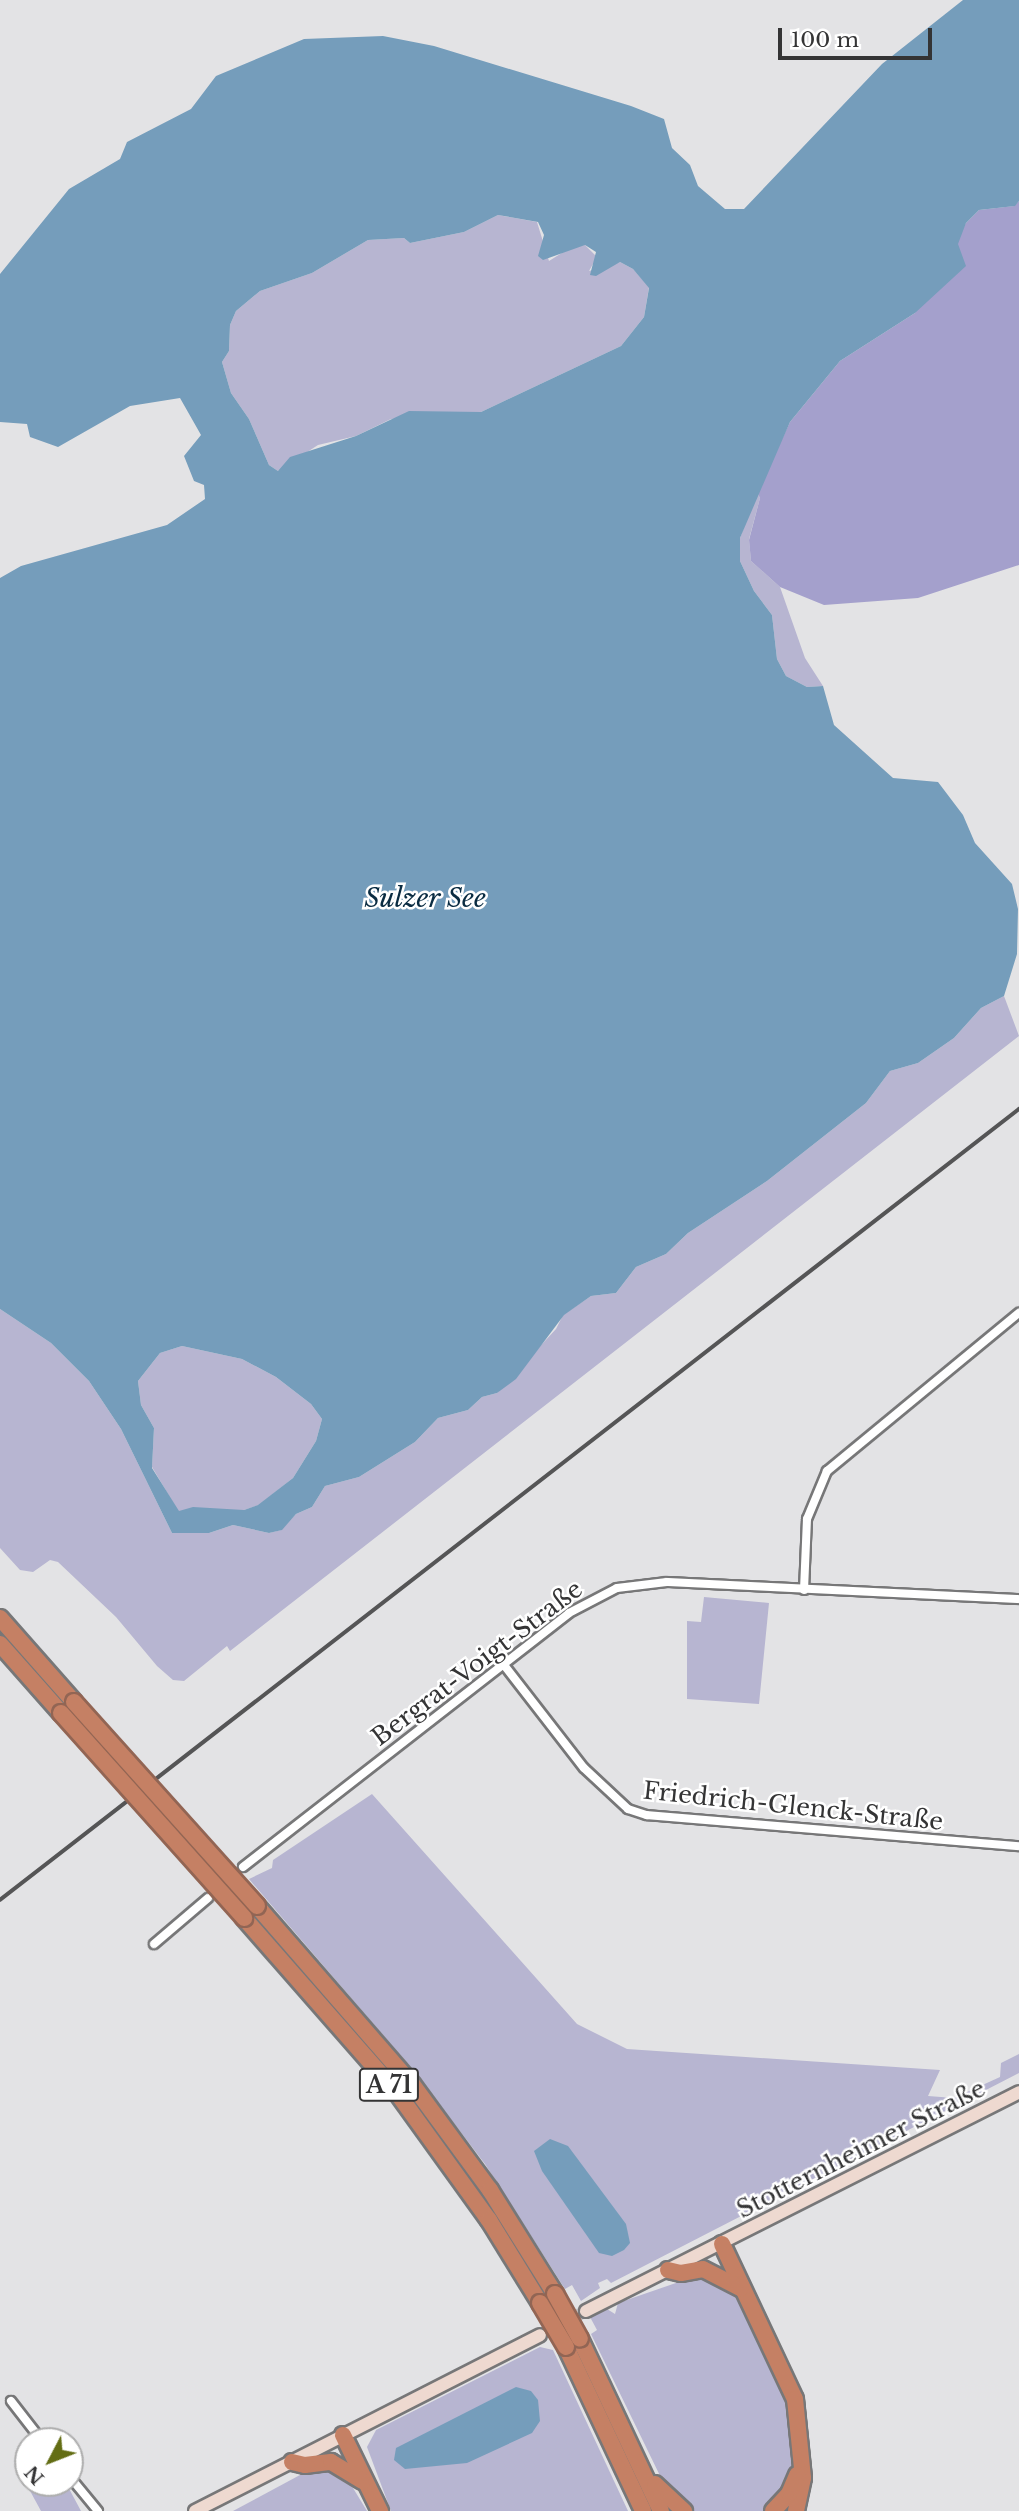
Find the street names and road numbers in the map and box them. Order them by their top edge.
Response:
street label: Bergrat-Voigt-Straße [366,1574,588,1752]
street label: Friedrich-Glenck-Straße [641,1776,945,1836]
road number: A 71 [358,2066,420,2104]
street label: Stotternheimer Straße [732,2074,990,2224]

